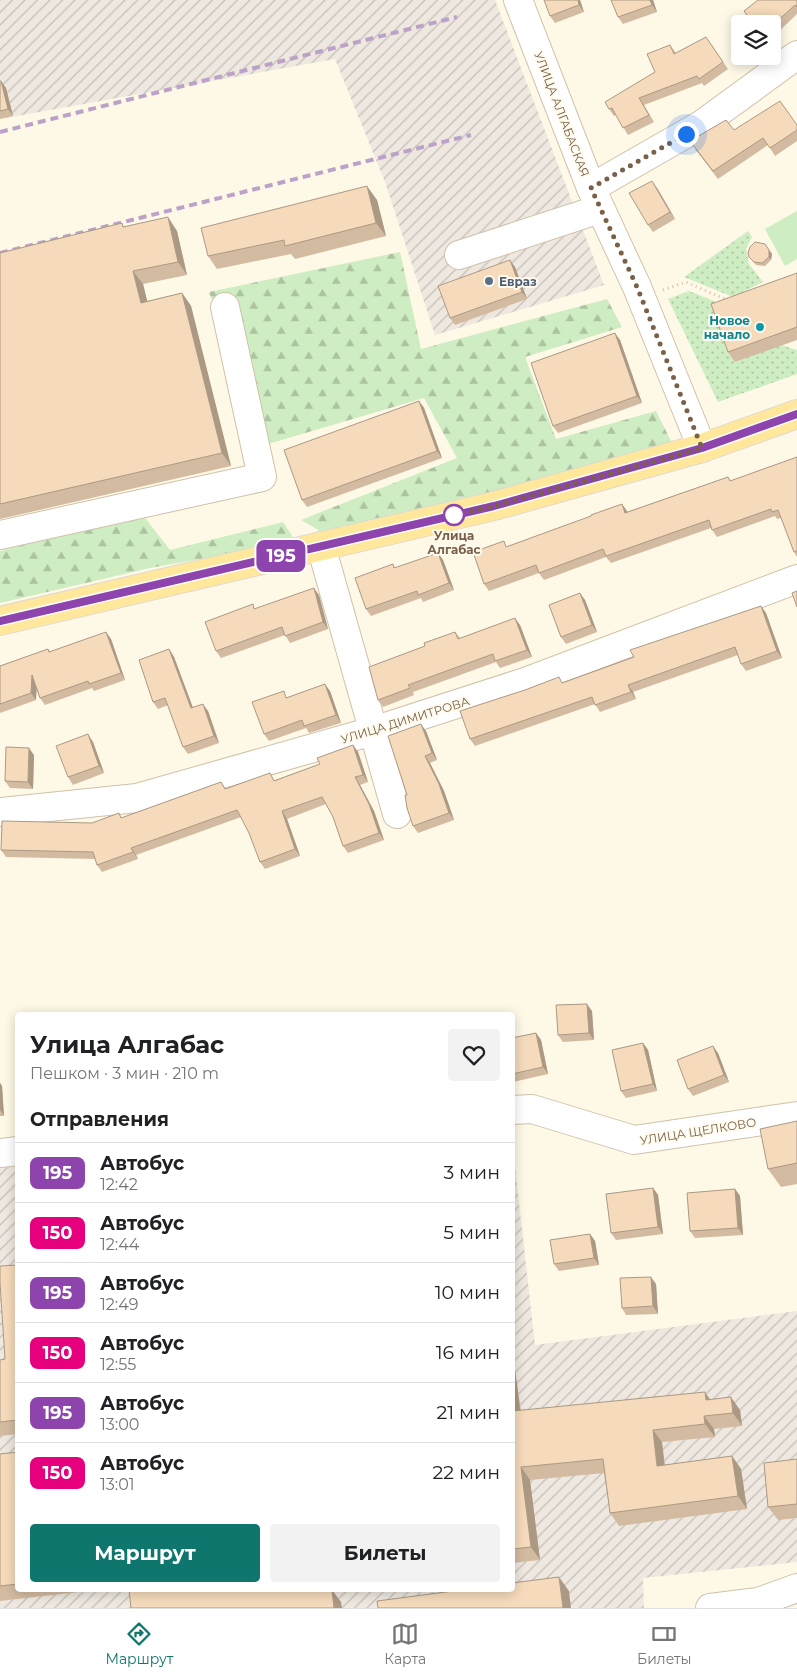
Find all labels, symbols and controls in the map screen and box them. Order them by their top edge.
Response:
map controls [731,15,781,65]
button: layers [731,15,781,65]
street label: УЛИЦА АЛГАБАСКАЯ [531,49,593,179]
your location [674,122,699,147]
place label: Евраз [499,274,537,289]
marker: Евраз [483,275,495,287]
place label: Новое начало [704,313,750,342]
marker: Новое начало [754,321,766,333]
marker: Улица Алгабас [443,504,465,526]
place label: Улица Алгабас [427,528,481,557]
line badge: 195 [252,540,310,572]
text: 195 [266,545,296,567]
street label: УЛИЦА ДИМИТРОВА [339,693,471,747]
button: heart [448,1029,500,1081]
text: Улица Алгабас [30,1030,224,1059]
text: Пешком · 3 мин · 210 m [30,1064,219,1083]
text: Отправления [30,1108,169,1131]
street label: УЛИЦА ЩЕЛКОВО [639,1114,757,1148]
text: Автобус [100,1152,184,1175]
text: 3 мин [443,1161,500,1184]
text: 195 [43,1162,72,1184]
text: 12:42 [100,1175,138,1194]
text: Автобус [100,1212,184,1235]
text: 5 мин [443,1221,500,1244]
text: 150 [43,1222,73,1244]
text: 12:44 [100,1235,139,1254]
text: Автобус [100,1272,184,1295]
text: 10 мин [435,1281,500,1304]
text: 195 [43,1282,72,1304]
text: 12:49 [100,1295,138,1314]
text: Автобус [100,1332,184,1355]
text: 16 мин [436,1341,500,1364]
text: 150 [43,1342,73,1364]
text: 12:55 [100,1355,136,1374]
text: Автобус [100,1392,184,1415]
text: 21 мин [436,1401,500,1424]
text: 195 [43,1402,72,1424]
text: 13:00 [100,1415,139,1434]
text: Автобус [100,1452,184,1475]
text: 22 мин [433,1461,500,1484]
text: 150 [43,1462,73,1484]
text: 13:01 [100,1475,135,1494]
button: Маршрут [30,1524,260,1582]
button: Билеты [270,1524,500,1582]
tab: Маршрут [105,1620,173,1668]
tab: Карта [384,1620,426,1668]
tab: Билеты [637,1620,692,1668]

